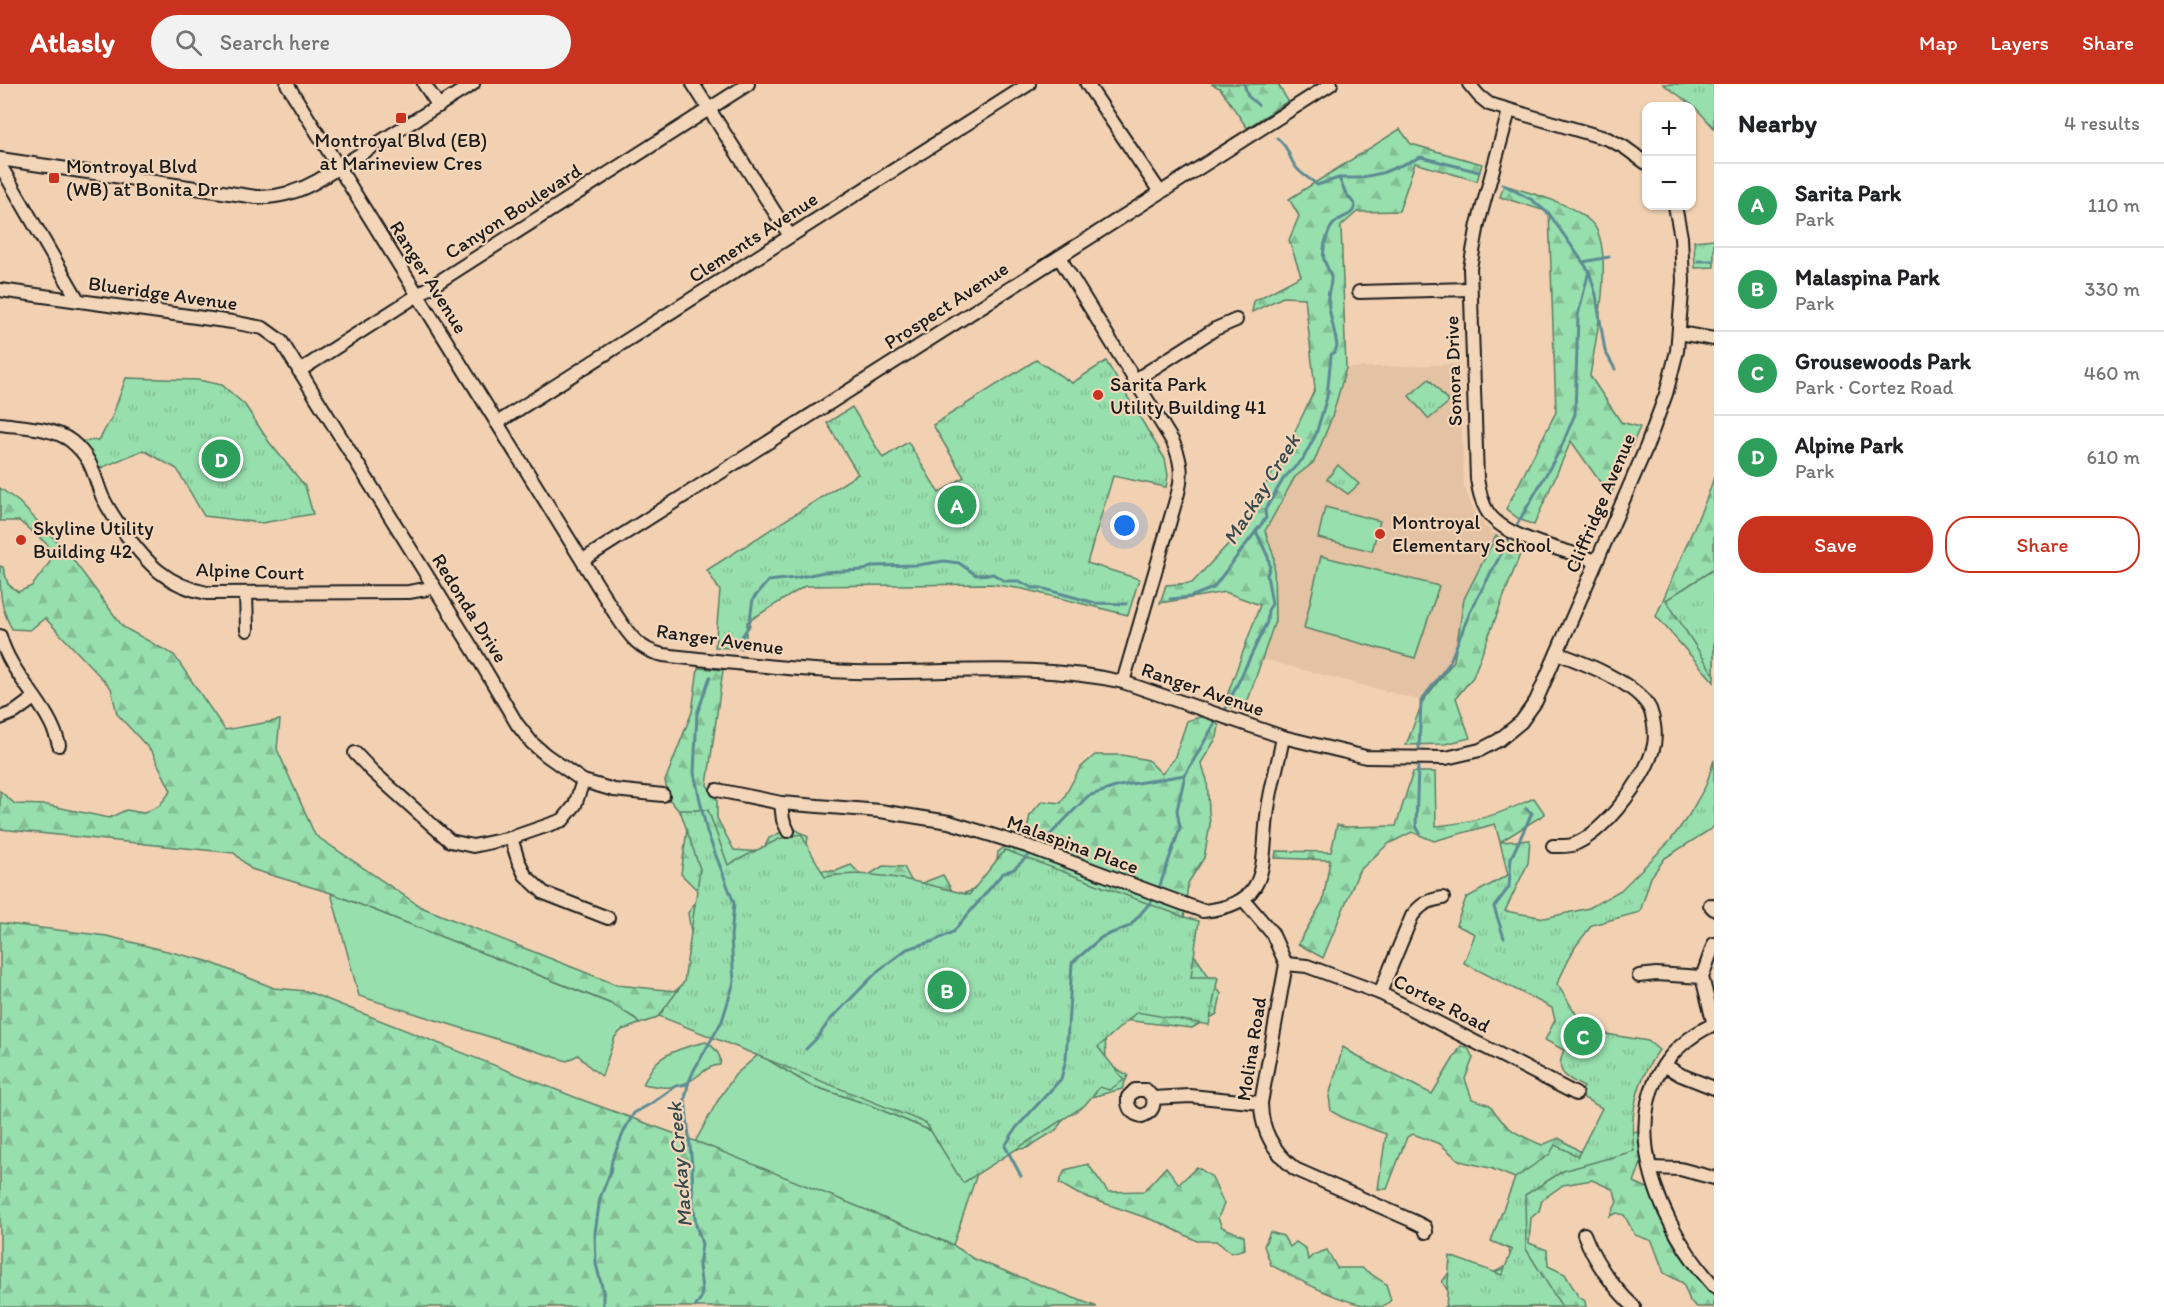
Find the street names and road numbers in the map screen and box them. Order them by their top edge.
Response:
street label: Canyon Boulevard [440,158,586,264]
street label: Clements Avenue [684,186,822,288]
street label: Ranger Avenue [385,216,473,338]
street label: Prospect Avenue [879,256,1013,354]
street label: Blueridge Avenue [87,271,239,315]
street label: Sonora Drive [1439,315,1467,427]
street label: Cliffridge Avenue [1560,429,1640,577]
street label: Redonda Drive [427,549,513,667]
street label: Alpine Court [195,557,305,585]
street label: Ranger Avenue [655,618,785,660]
street label: Ranger Avenue [1138,657,1268,721]
street label: Malaspina Place [1004,809,1142,879]
street label: Cortez Road [1390,968,1494,1038]
street label: Molina Road [1231,995,1271,1103]

